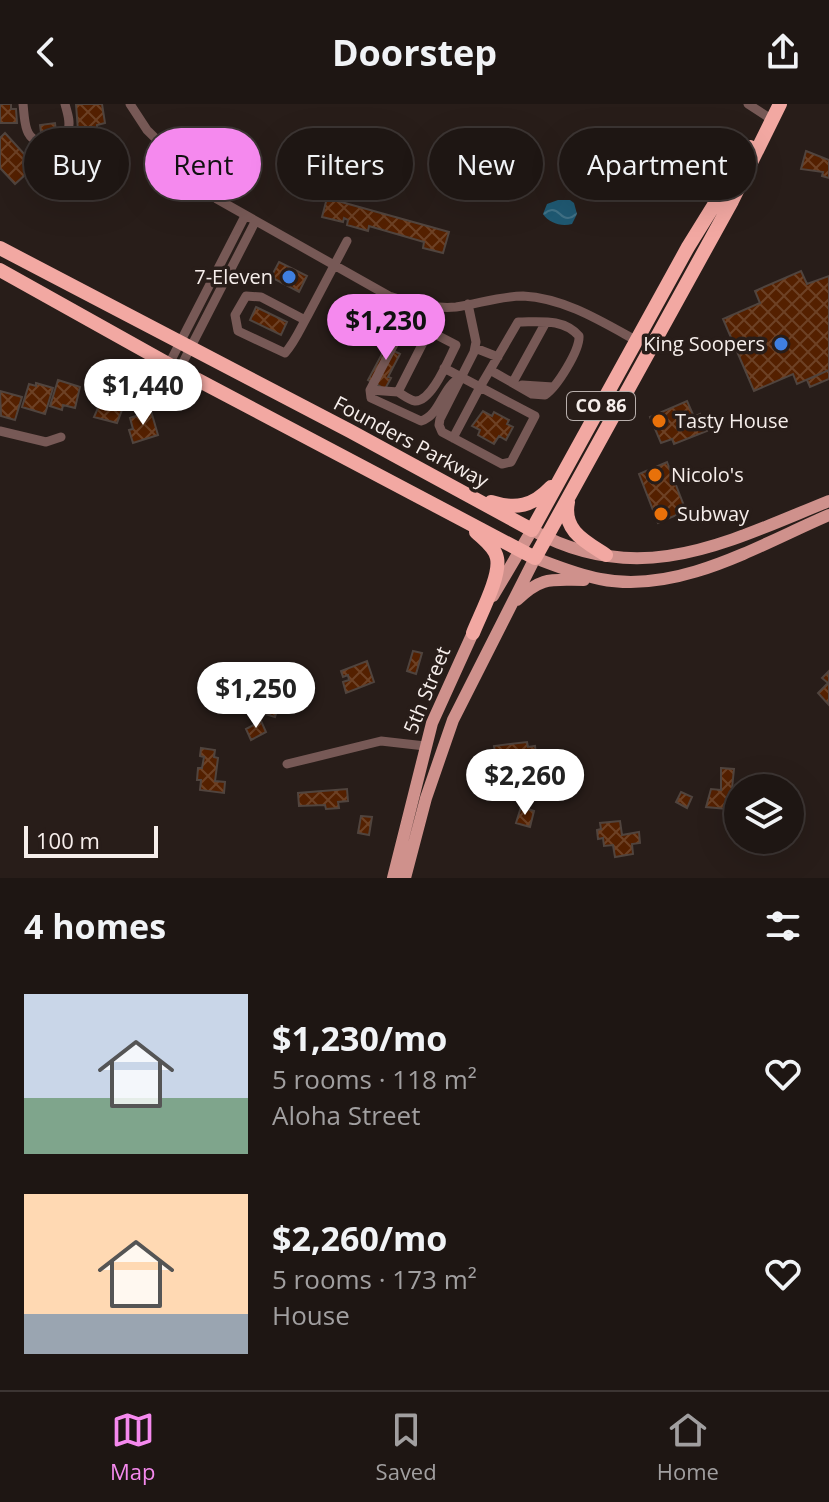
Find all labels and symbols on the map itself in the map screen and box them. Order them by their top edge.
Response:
place label: 7-Eleven [194,263,273,290]
marker: 7-Eleven [280,268,298,286]
pin: $1,230 [321,294,451,362]
place label: King Soopers [643,330,765,357]
marker: King Soopers [772,335,790,353]
pin: $1,440 [78,359,208,427]
street label: Founders Parkway [329,389,494,494]
road number: CO 86 [567,392,635,420]
place label: Tasty House [675,407,789,434]
marker: Tasty House [650,412,668,430]
place label: Nicolo's [671,461,744,488]
marker: Nicolo's [646,466,664,484]
place label: Subway [677,500,750,527]
marker: Subway [652,505,670,523]
street label: 5th Street [397,642,456,737]
pin: $1,250 [191,662,321,730]
pin: $2,260 [460,749,590,817]
scale bar [24,822,158,858]

